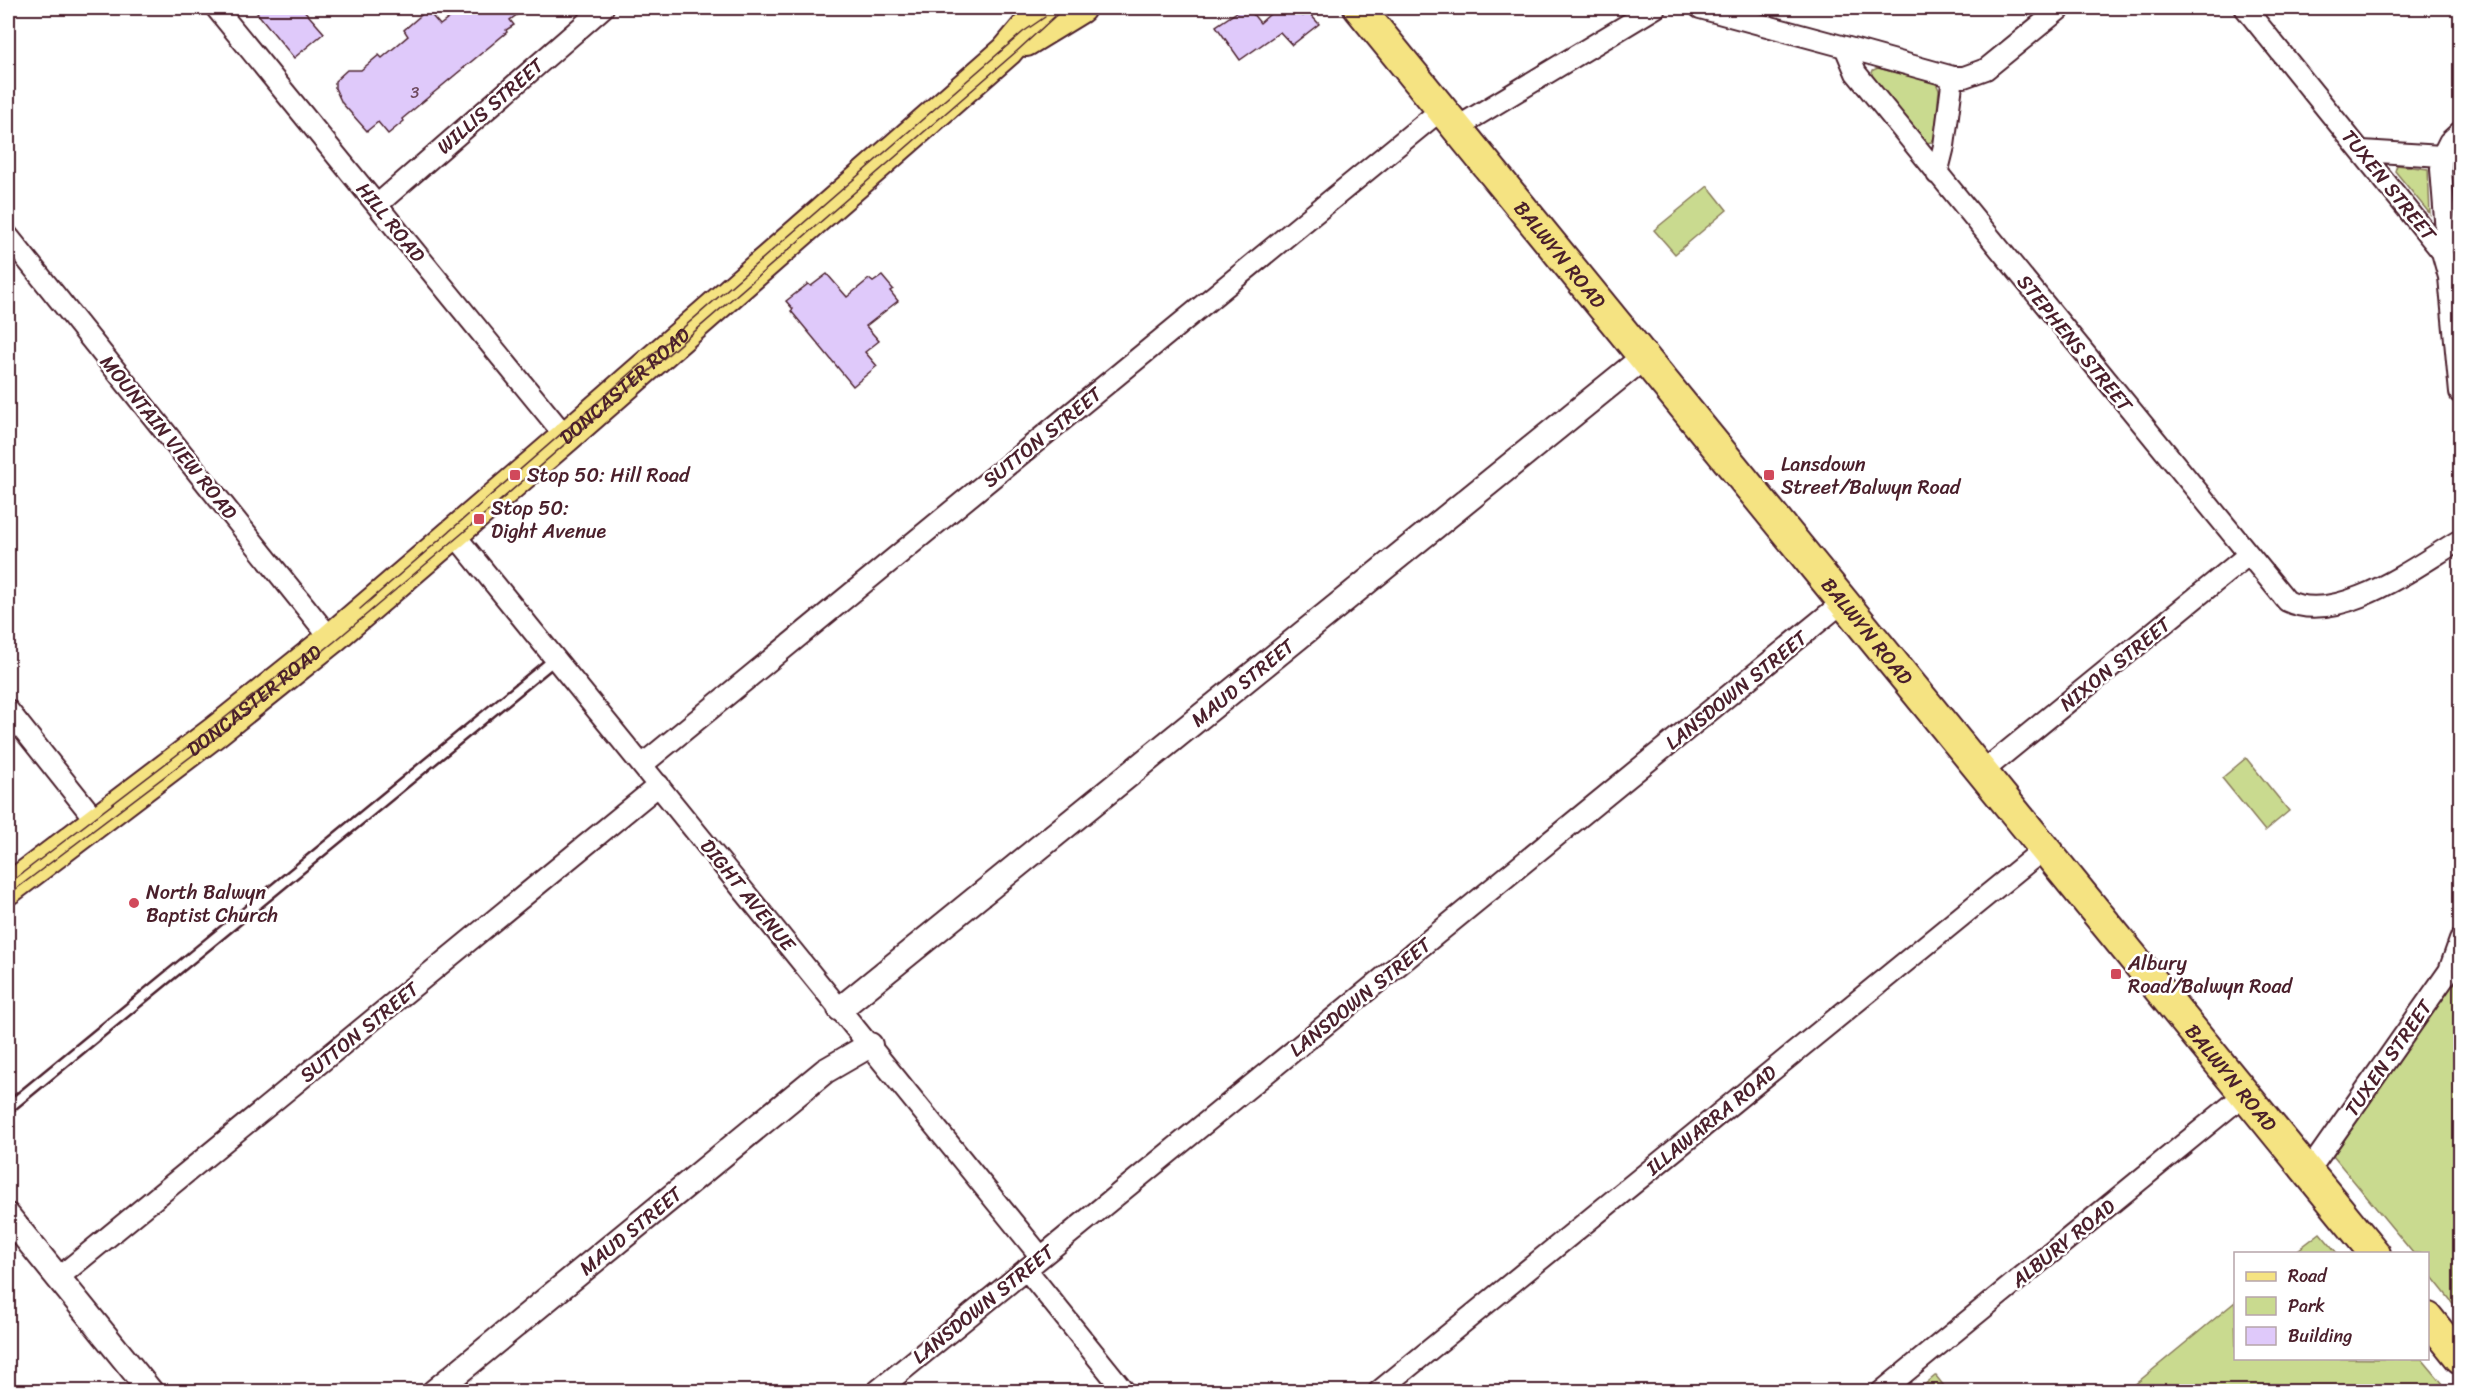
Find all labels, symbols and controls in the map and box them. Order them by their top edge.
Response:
street label: WILLIS STREET [429,49,553,163]
house number: 3 [411,78,420,107]
street label: TUXEN STREET [2332,121,2446,251]
street label: HILL ROAD [347,174,434,271]
street label: BALWYN ROAD [1505,193,1615,317]
street label: STEPHENS STREET [2008,266,2143,422]
street label: DONCASTER ROAD [551,319,699,454]
street label: MOUNTAIN VIEW ROAD [91,347,247,528]
street label: SUTTON STREET [975,377,1111,497]
place label: Lansdown Street/Balwyn Road [1781,447,1962,505]
place label: Stop 50: Hill Road [527,458,691,493]
marker: Stop 50: Hill Road [508,468,522,482]
marker: Lansdown Street/Balwyn Road [1762,468,1776,482]
place label: Stop 50: Dight Avenue [491,491,607,549]
marker: Stop 50: Dight Avenue [472,512,486,526]
street label: BALWYN ROAD [1812,570,1922,693]
street label: NIXON STREET [2052,607,2180,721]
street label: LANSDOWN STREET [1657,620,1817,759]
street label: MAUD STREET [1183,629,1303,736]
street label: DONCASTER ROAD [179,636,330,766]
street label: DIGHT AVENUE [691,831,806,961]
place label: North Balwyn Baptist Church [146,875,278,933]
marker: North Balwyn Baptist Church [127,896,141,910]
street label: LANSDOWN STREET [1281,927,1441,1066]
place label: Albury Road/Balwyn Road [2127,946,2294,1004]
marker: Albury Road/Balwyn Road [2109,967,2123,981]
street label: SUTTON STREET [292,972,428,1092]
street label: TUXEN STREET [2335,991,2443,1124]
street label: BALWYN ROAD [2176,1016,2286,1140]
street label: ILLAWARRA ROAD [1637,1056,1785,1185]
street label: MAUD STREET [571,1177,691,1285]
street label: ALBURY ROAD [2002,1190,2124,1297]
street label: LANSDOWN STREET [904,1234,1064,1373]
legend [2234,1252,2429,1360]
text: Road [2288,1260,2328,1292]
text: Park [2288,1290,2325,1322]
text: Building [2288,1320,2352,1352]

